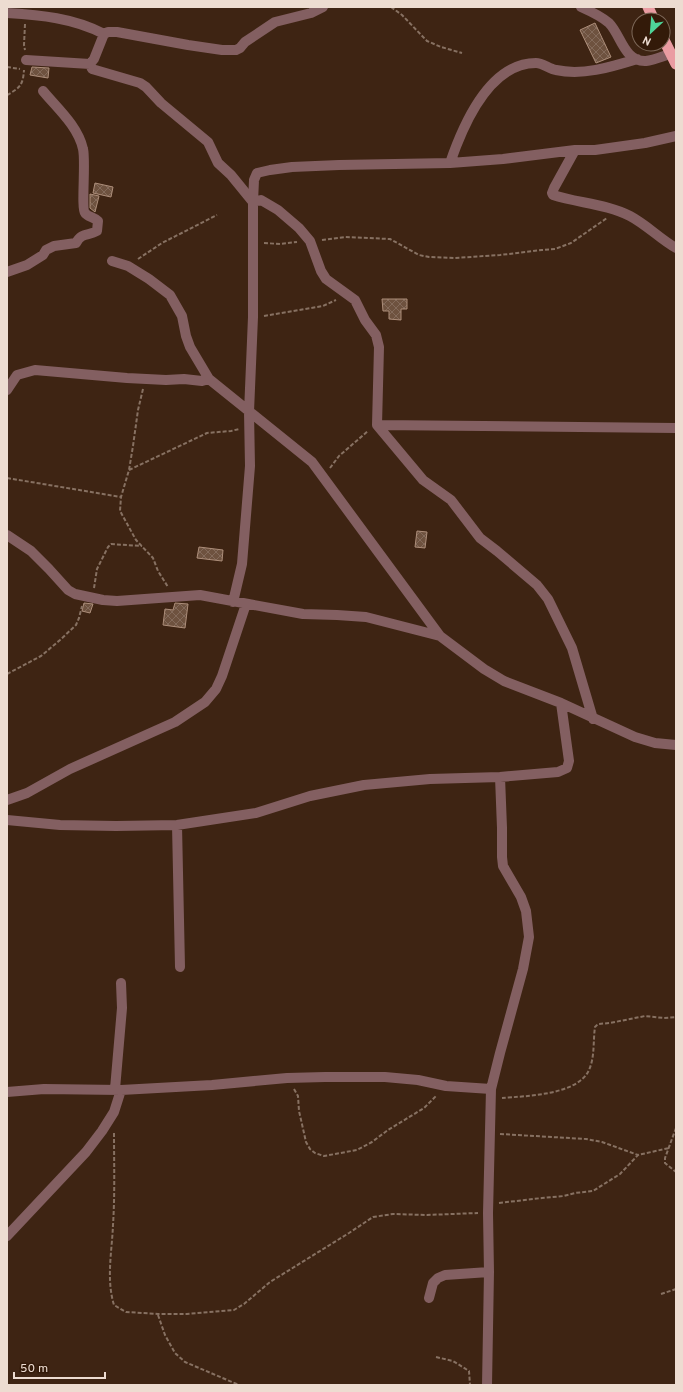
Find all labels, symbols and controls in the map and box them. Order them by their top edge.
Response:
north arrow [631,12,671,52]
text: N [640,32,654,48]
scale bar [14,1354,105,1380]
text: 50 m [20,1361,48,1377]

